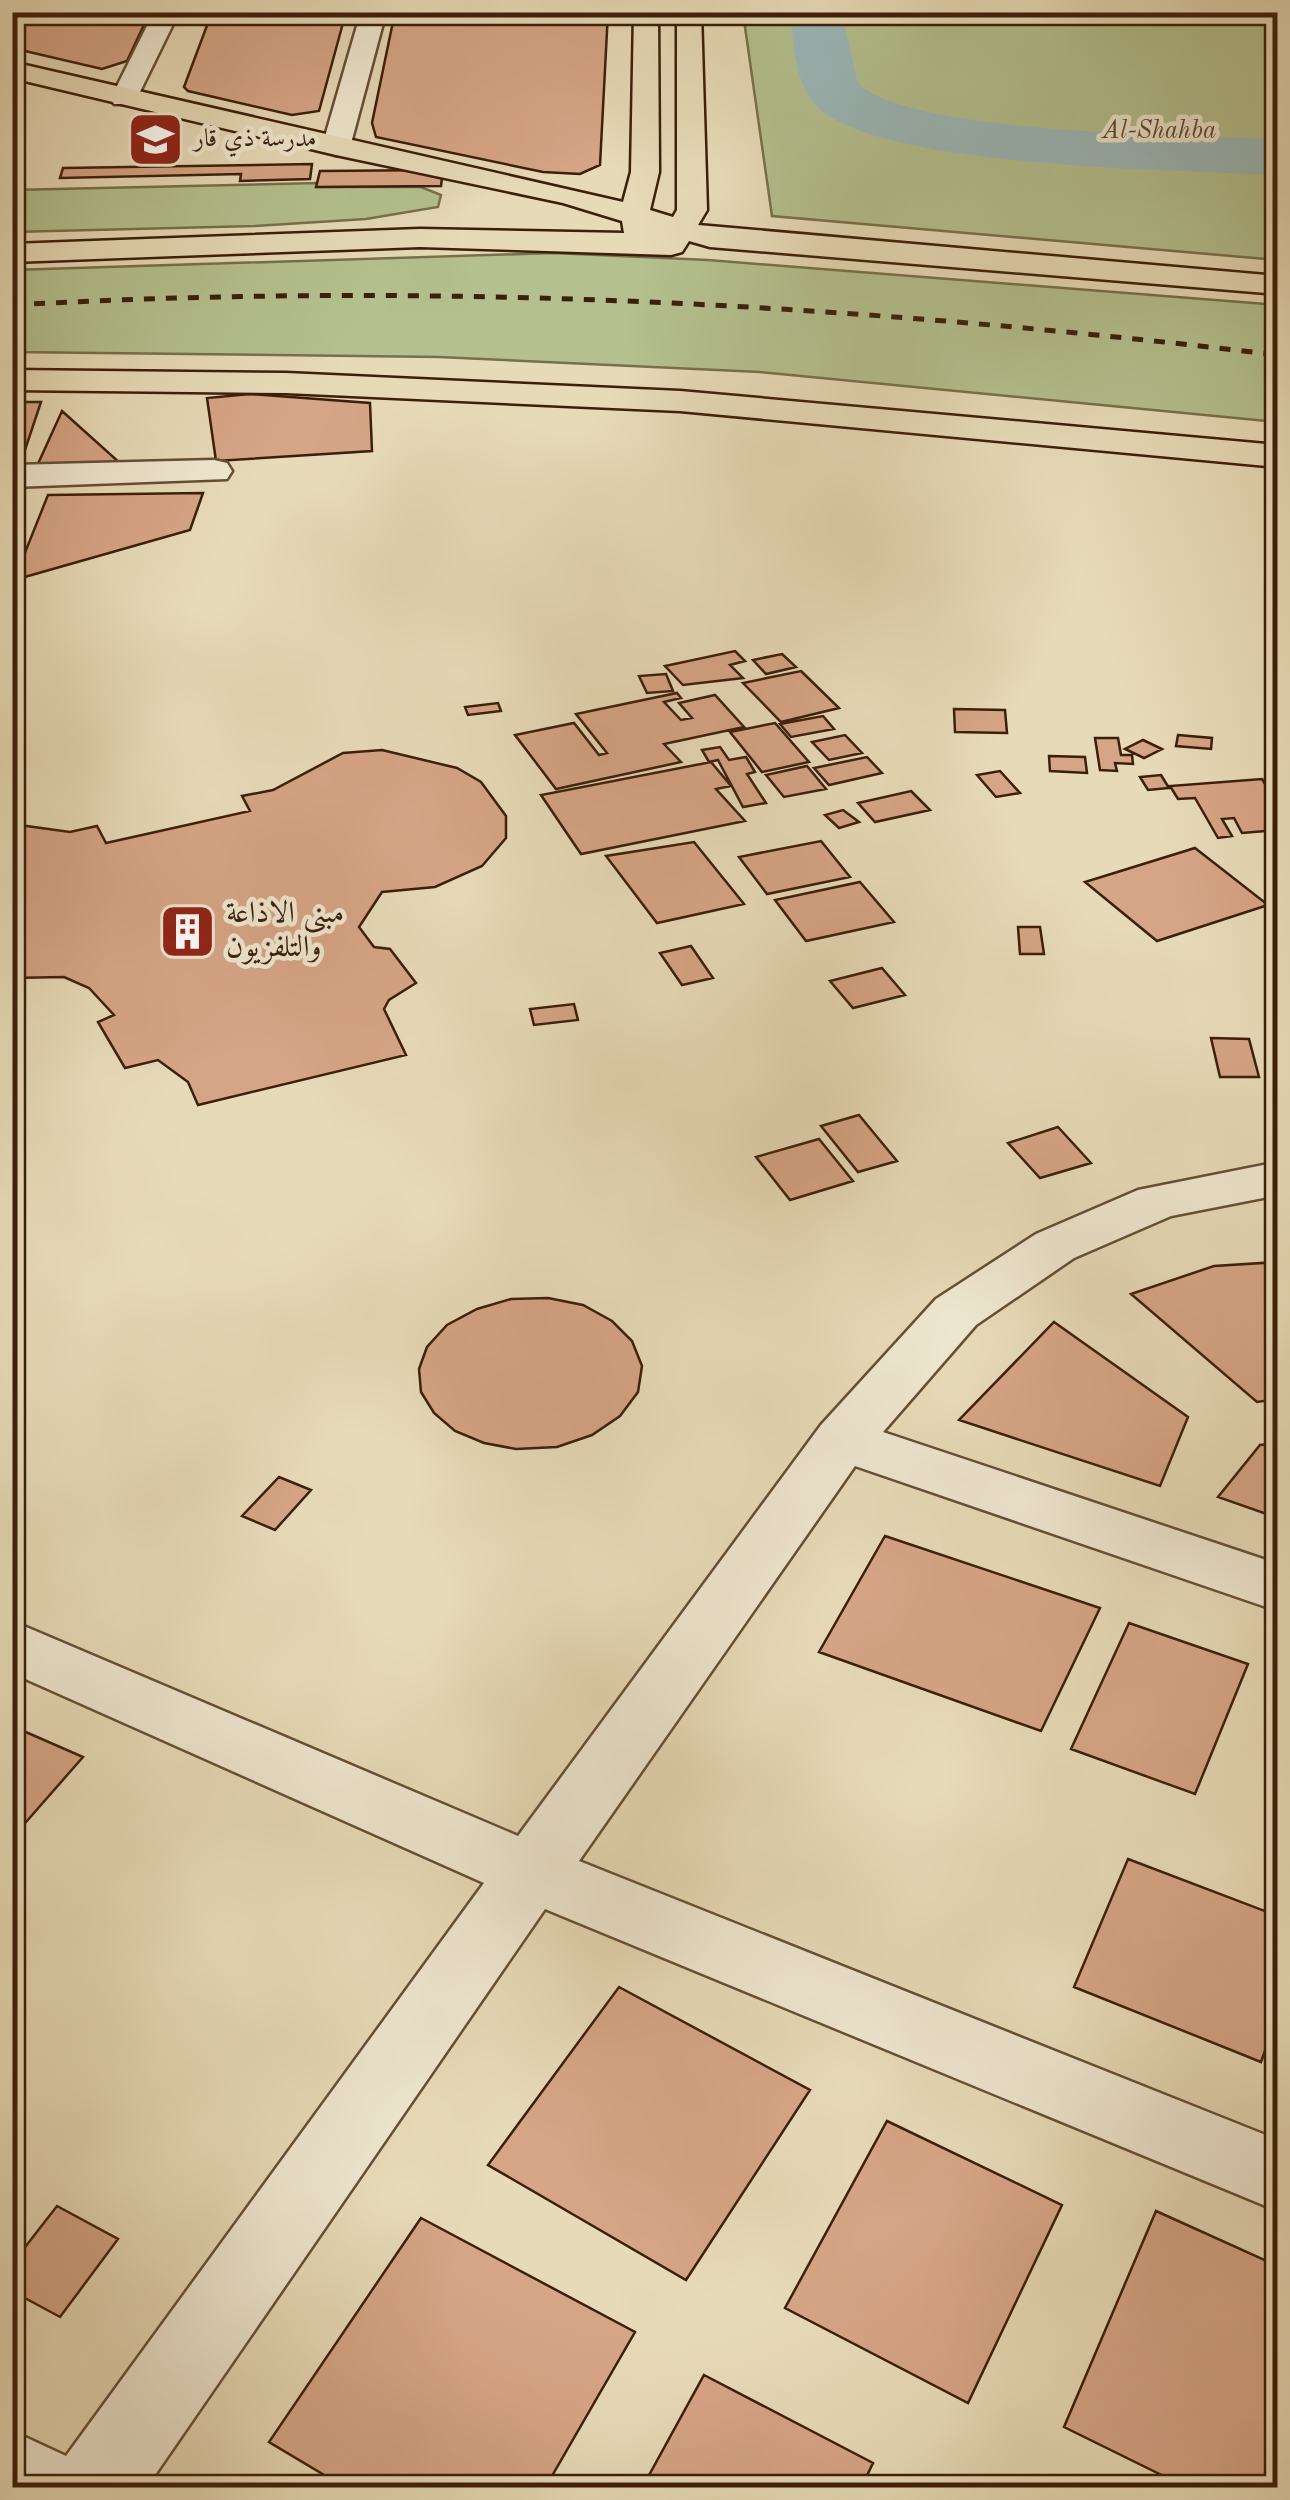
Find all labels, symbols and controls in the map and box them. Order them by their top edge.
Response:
school or university icon: مدرسة ذي قار [125,109,185,169]
park label: Al-Shahba [1100,119,1216,144]
place label: مدرسة ذي قار [191,127,317,157]
place label: مبنى الاذاعة والتلفزيون [226,899,344,965]
building icon: مبنى الاذاعة والتلفزيون [157,901,217,961]

